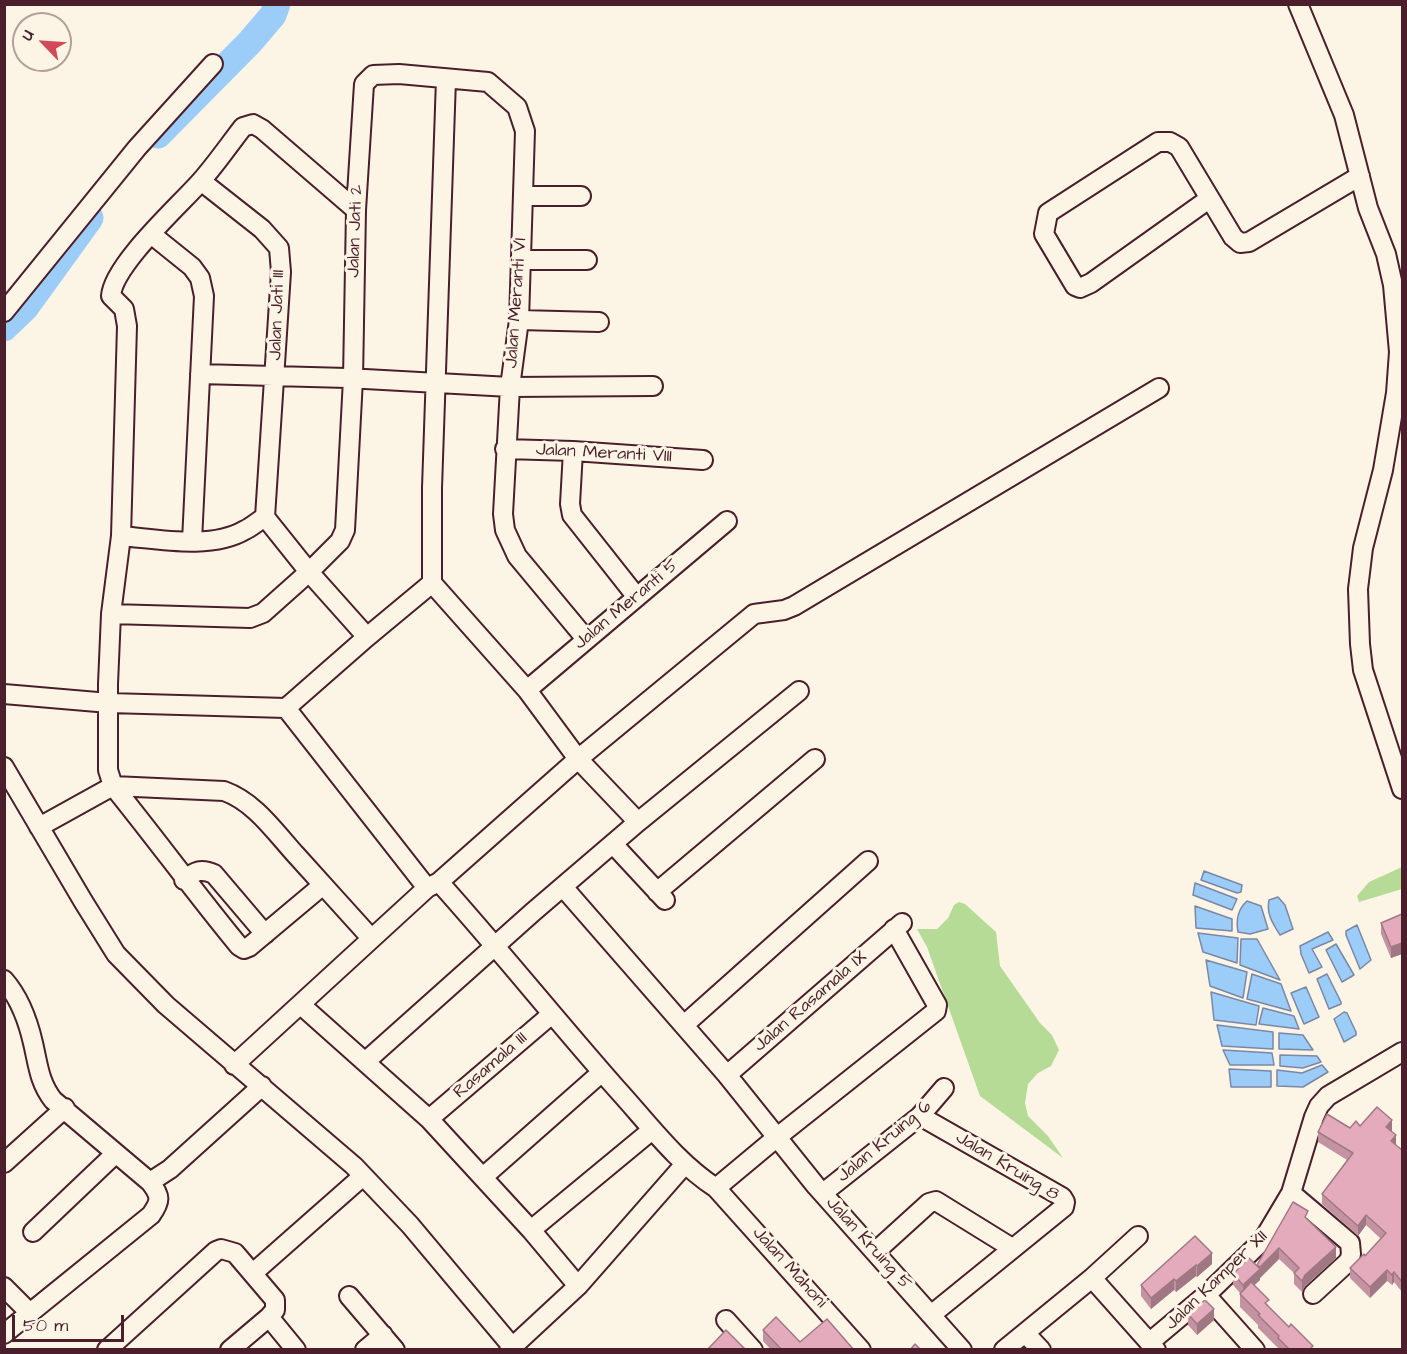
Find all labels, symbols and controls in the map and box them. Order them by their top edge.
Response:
north arrow [12,12,72,72]
text: U [16,27,39,44]
street label: Jalan Jati 2 [344,184,368,278]
street label: Jalan Meranti VI [502,237,532,369]
street label: Jalan Jati III [266,269,290,361]
street label: Jalan Meranti VIII [535,440,673,468]
street label: Jalan Meranti 5 [570,555,684,655]
street label: Jalan Rasamala IX [750,947,872,1057]
street label: Rasamala III [450,1028,532,1104]
street label: Jalan Kruing 6 [833,1096,937,1188]
street label: Jalan Kruing 8 [951,1128,1063,1206]
street label: Jalan Kruing 5 [821,1193,915,1295]
street label: Jalan Mahoni [747,1223,831,1313]
street label: Jalan Kamper XII [1161,1227,1273,1335]
scale bar [15,1303,128,1341]
text: 50 m [23,1313,68,1338]

